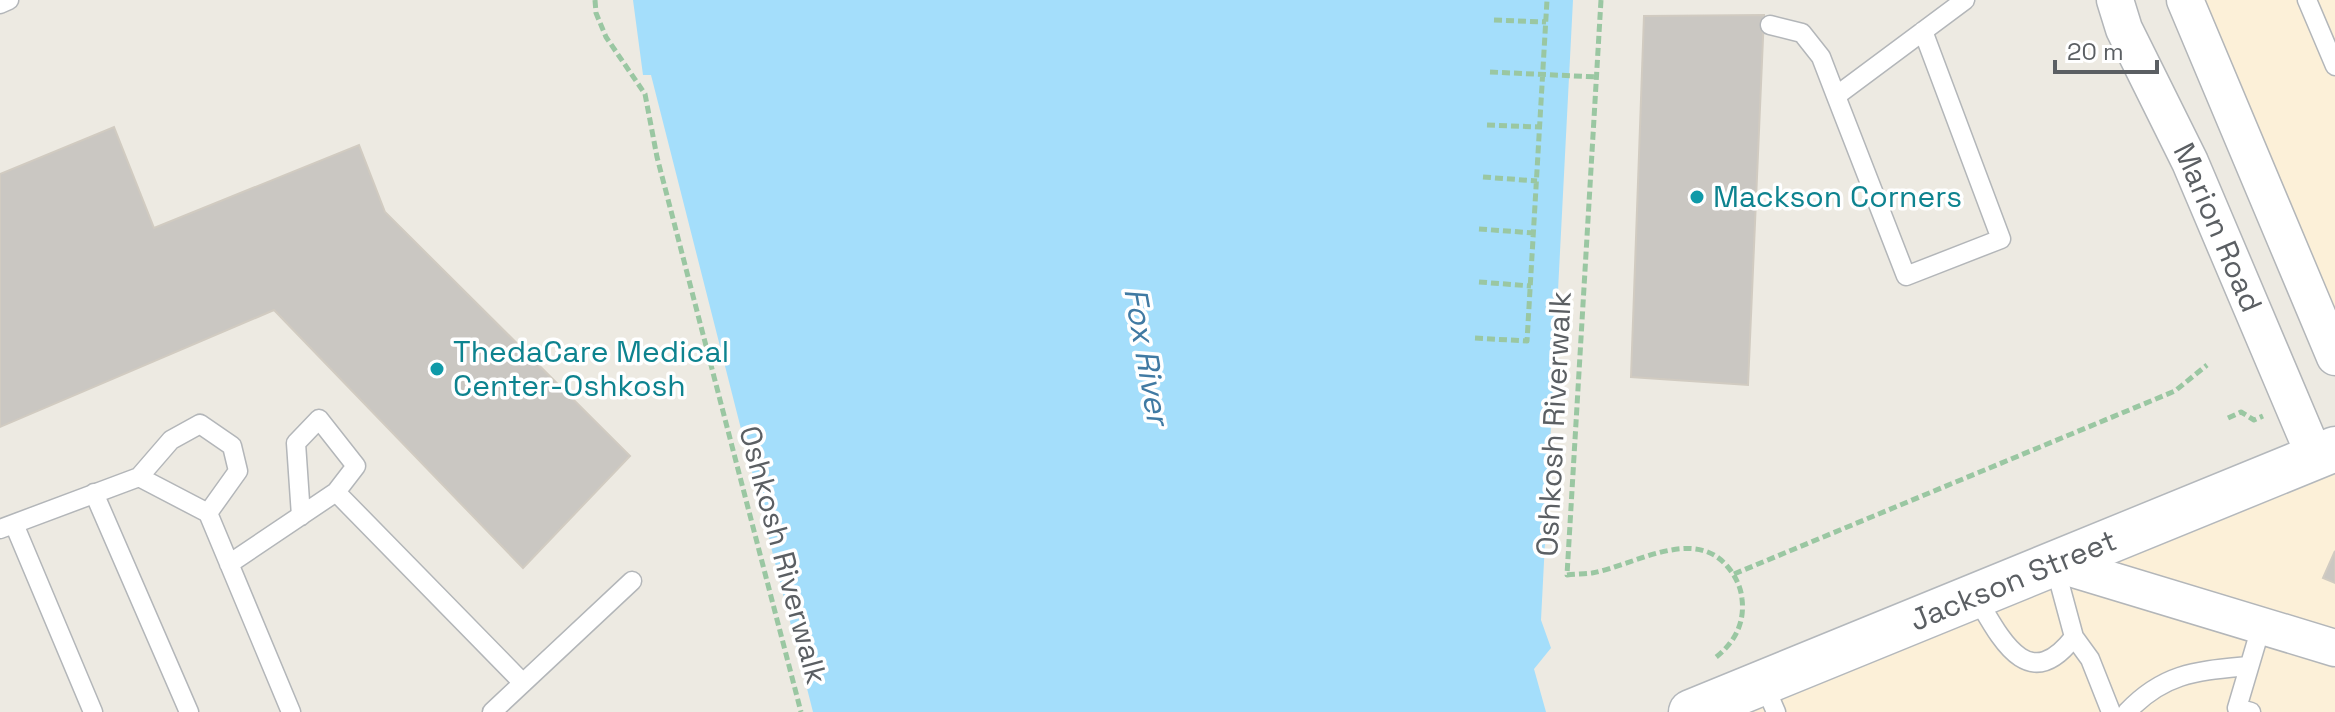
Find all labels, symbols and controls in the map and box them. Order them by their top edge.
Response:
scale bar [2055,24,2157,74]
text: 20 m [2067,36,2124,67]
street label: Marion Road [2165,136,2271,318]
place label: Mackson Corners [1713,177,1962,216]
marker: Mackson Corners [1688,188,1706,206]
water label: Fox River [1115,284,1179,431]
street label: Oshkosh Riverwalk [1527,290,1580,558]
place label: ThedaCare Medical Center-Oshkosh [453,332,729,405]
marker: ThedaCare Medical Center-Oshkosh [428,360,446,378]
street label: Oshkosh Riverwalk [730,422,837,688]
street label: Jackson Street [1904,520,2122,640]

